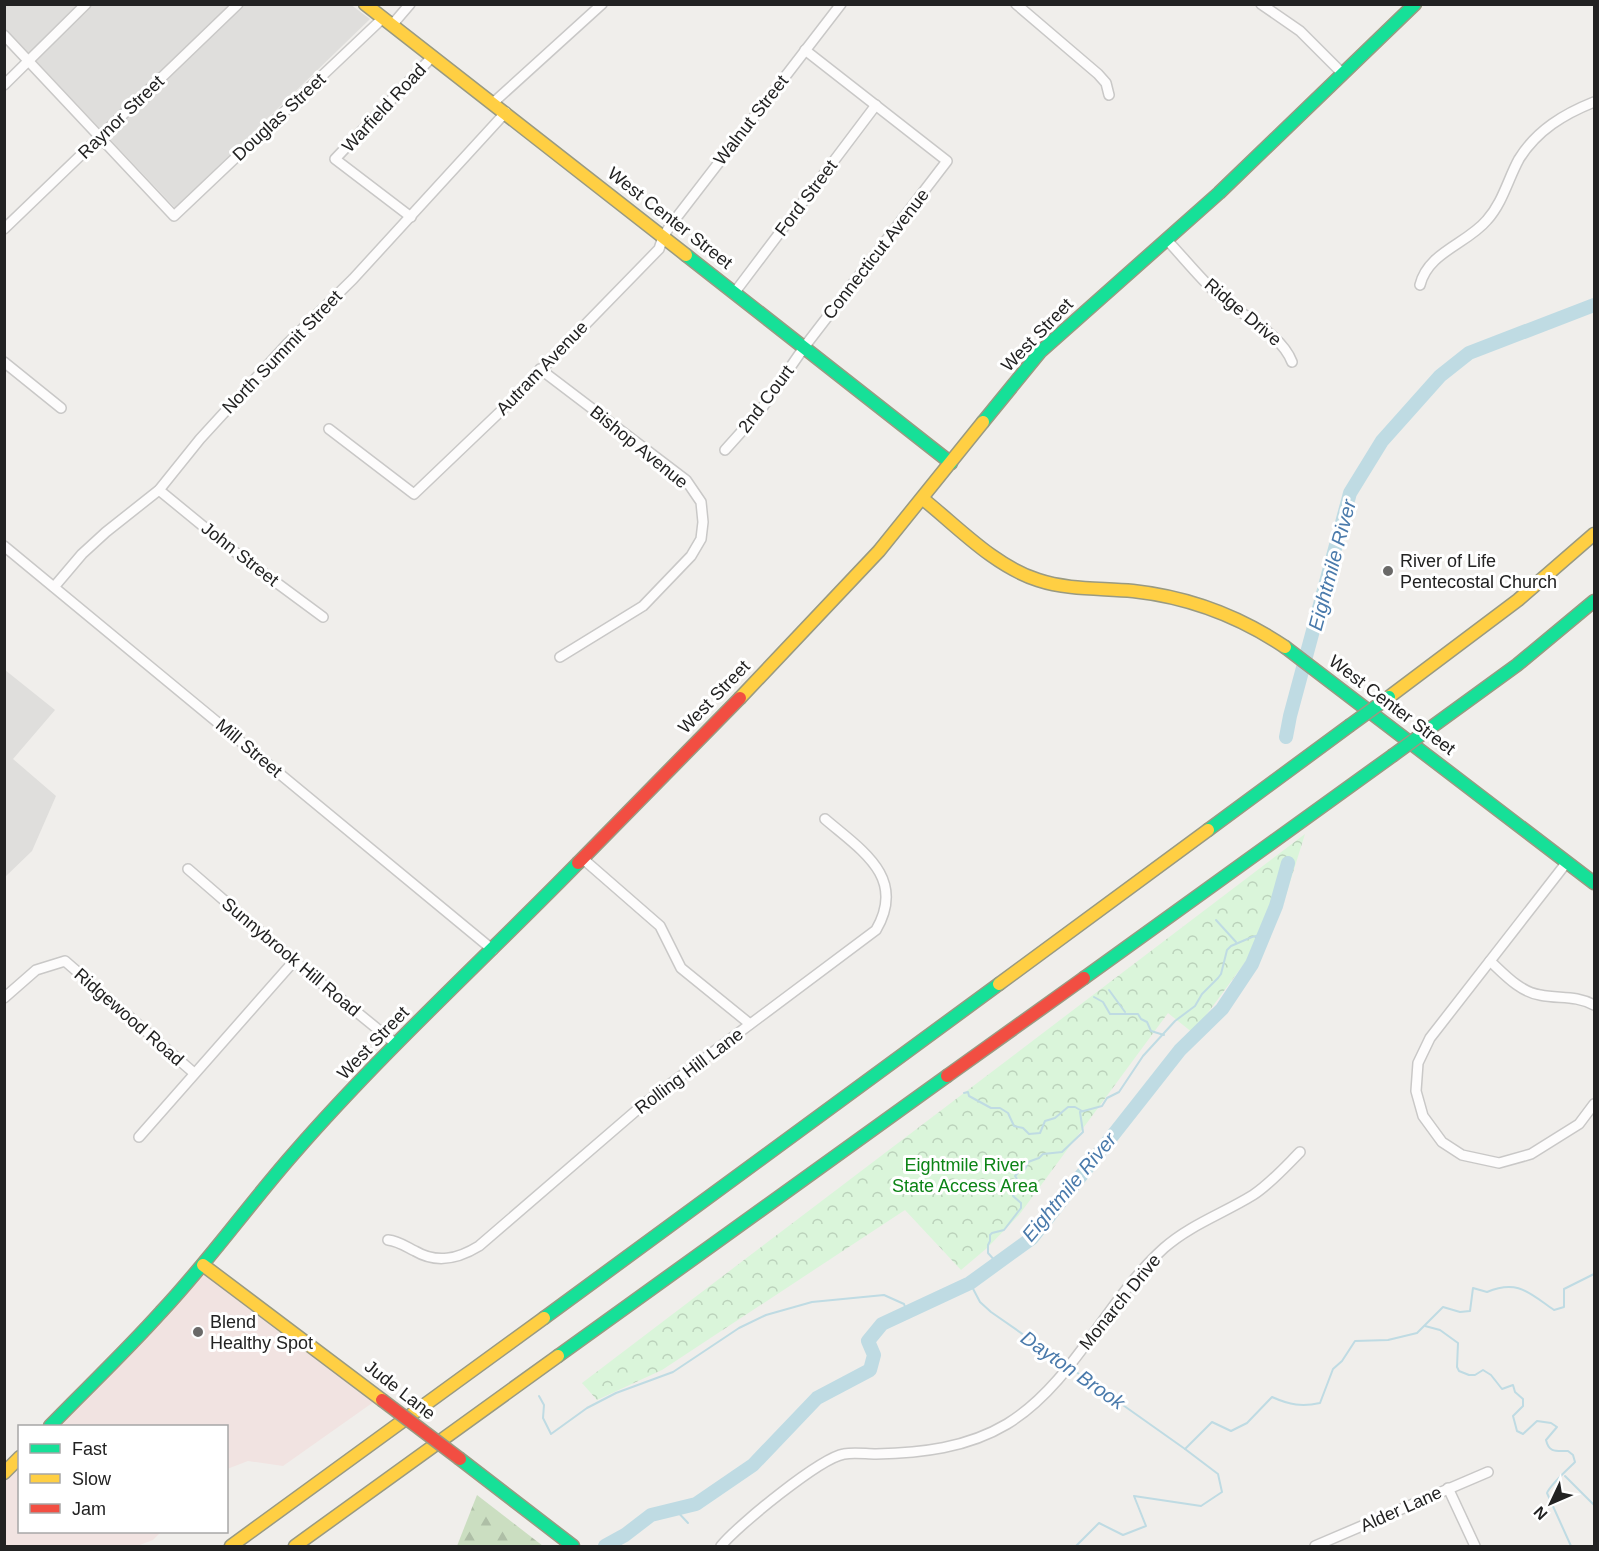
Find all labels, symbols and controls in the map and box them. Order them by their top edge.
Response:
street label: Warfield Road [338,60,430,156]
street label: Douglas Street [229,69,329,165]
street label: Raynor Street [74,71,168,163]
street label: Walnut Street [710,71,792,169]
street label: Ford Street [771,156,841,240]
street label: West Center Street [604,163,736,273]
street label: Connecticut Avenue [819,185,933,323]
street label: Ridge Drive [1201,274,1285,350]
street label: North Summit Street [218,286,346,418]
street label: West Street [997,294,1077,376]
street label: Autram Avenue [492,317,592,419]
street label: 2nd Court [734,361,798,437]
street label: Bishop Avenue [586,402,692,492]
water label: Eightmile River [1304,496,1360,633]
street label: John Street [198,518,282,590]
place label: River of Life Pentecostal Church [1400,551,1557,592]
marker: River of Life Pentecostal Church [1381,564,1395,578]
street label: West Center Street [1325,651,1459,759]
street label: West Street [674,656,754,738]
street label: Mill Street [212,715,286,781]
street label: Sunnybrook Hill Road [218,893,364,1021]
street label: Ridgewood Road [70,964,188,1070]
street label: West Street [333,1002,413,1084]
street label: Rolling Hill Lane [631,1024,747,1118]
water label: Eightmile River [1017,1127,1122,1246]
park label: Eightmile River State Access Area [892,1155,1039,1196]
street label: Monarch Drive [1075,1250,1165,1354]
place label: Blend Healthy Spot [210,1312,313,1353]
marker: Blend Healthy Spot [191,1325,205,1339]
water label: Dayton Brook [1017,1326,1130,1414]
street label: Jude Lane [361,1356,439,1424]
legend [18,1425,228,1533]
text: Fast [72,1439,107,1459]
text: Slow [72,1469,112,1489]
north arrow [1521,1473,1581,1533]
street label: Alder Lane [1357,1482,1445,1536]
text: Jam [72,1499,106,1519]
text: N [1530,1503,1551,1523]

